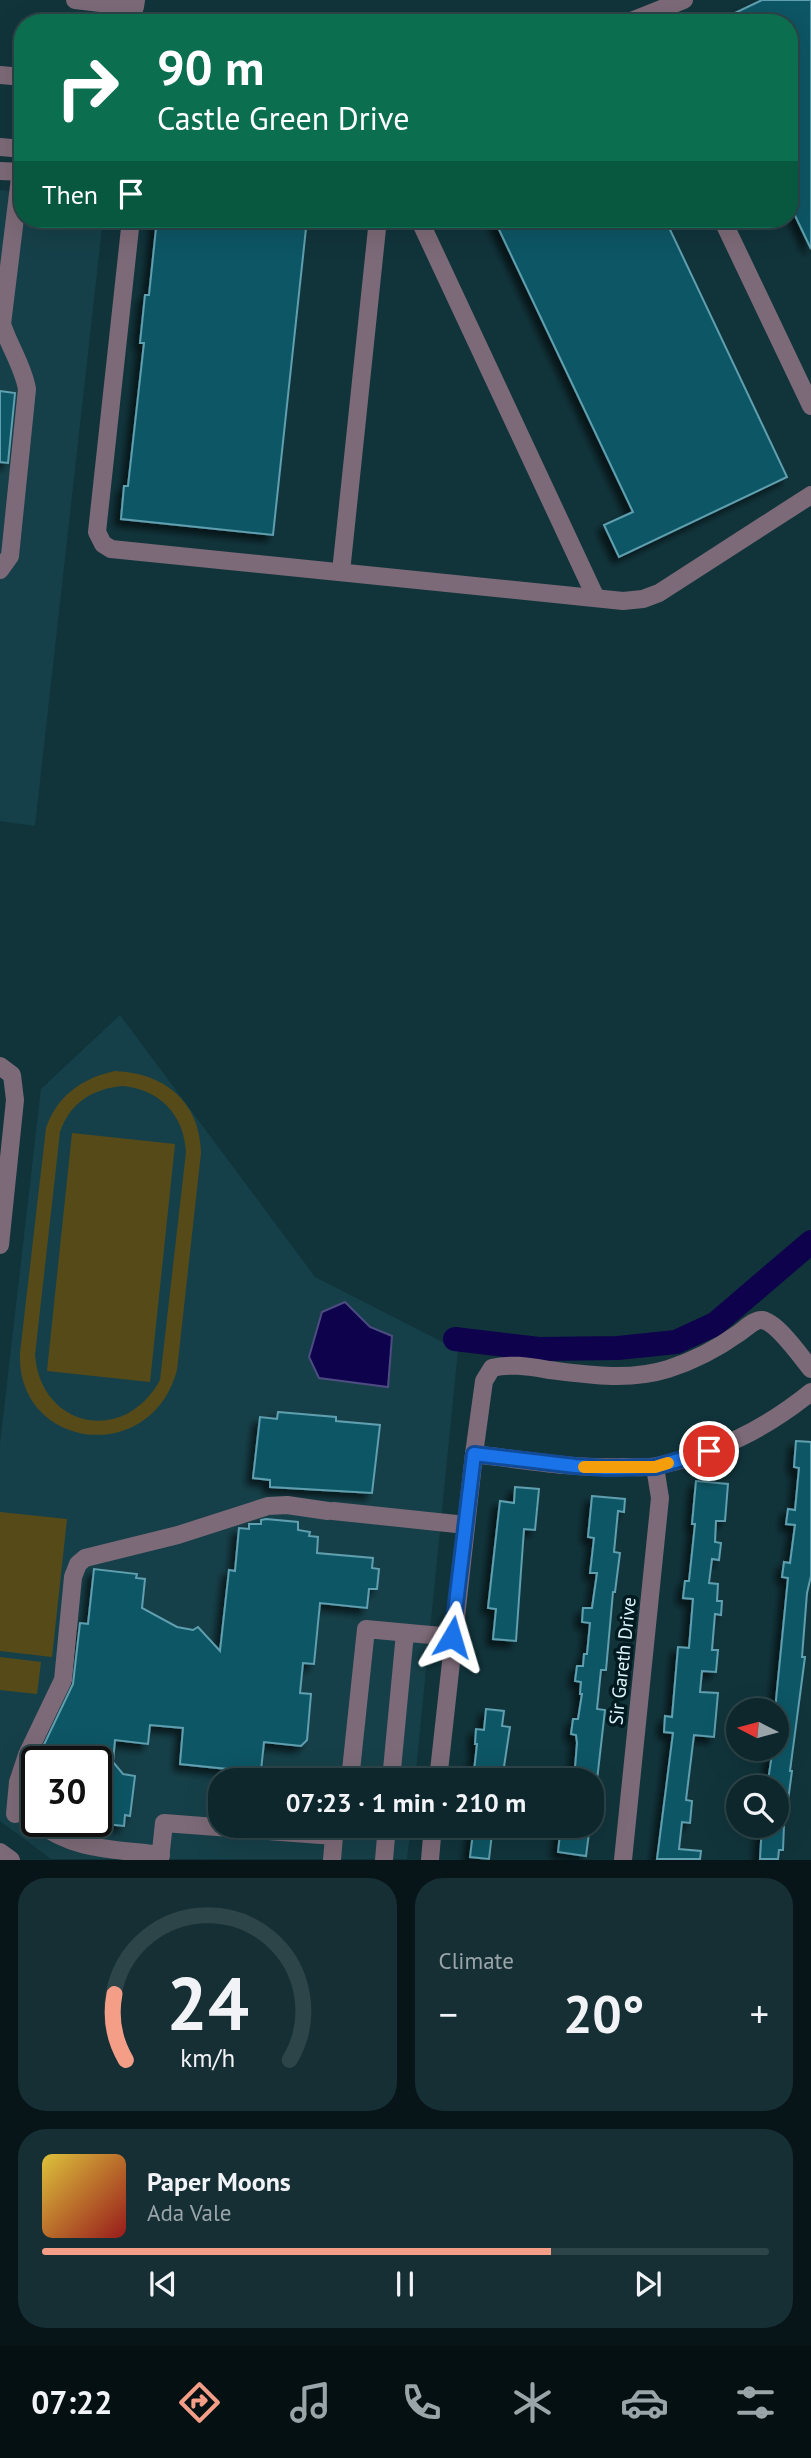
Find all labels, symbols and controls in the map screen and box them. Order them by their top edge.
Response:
text: 90 m [157,35,264,99]
icon: right [42,42,133,133]
text: Castle Green Drive [157,97,409,139]
icon: arrive [112,175,150,213]
text: Then [42,178,98,211]
pin [679,1421,739,1481]
icon: arrive [690,1432,728,1470]
street label: Sir Gareth Drive [603,1596,641,1726]
position arrow [415,1600,489,1674]
north arrow [726,1698,789,1760]
map controls [726,1698,789,1838]
speed limit sign: 30 [21,1746,112,1837]
button: search [726,1775,789,1838]
text: 07:23 · 1 min · 210 m [286,1786,526,1819]
text: Climate [439,1946,514,1975]
text: 24 [166,1957,249,2051]
text: 20° [563,1980,645,2047]
text: − [439,1989,458,2038]
text: + [750,1989,769,2038]
text: km/h [180,2042,235,2074]
text: Paper Moons [147,2165,291,2198]
text: Ada Vale [147,2198,231,2227]
icon: previous [144,2265,182,2303]
icon: pause [386,2265,424,2303]
icon: next [629,2265,667,2303]
icon: directions [175,2378,224,2427]
icon: music [286,2378,335,2427]
icon: phone [397,2378,446,2427]
icon: climate [508,2378,557,2427]
icon: car [620,2378,669,2427]
icon: filters [731,2378,780,2427]
text: 07:22 [31,2381,112,2423]

